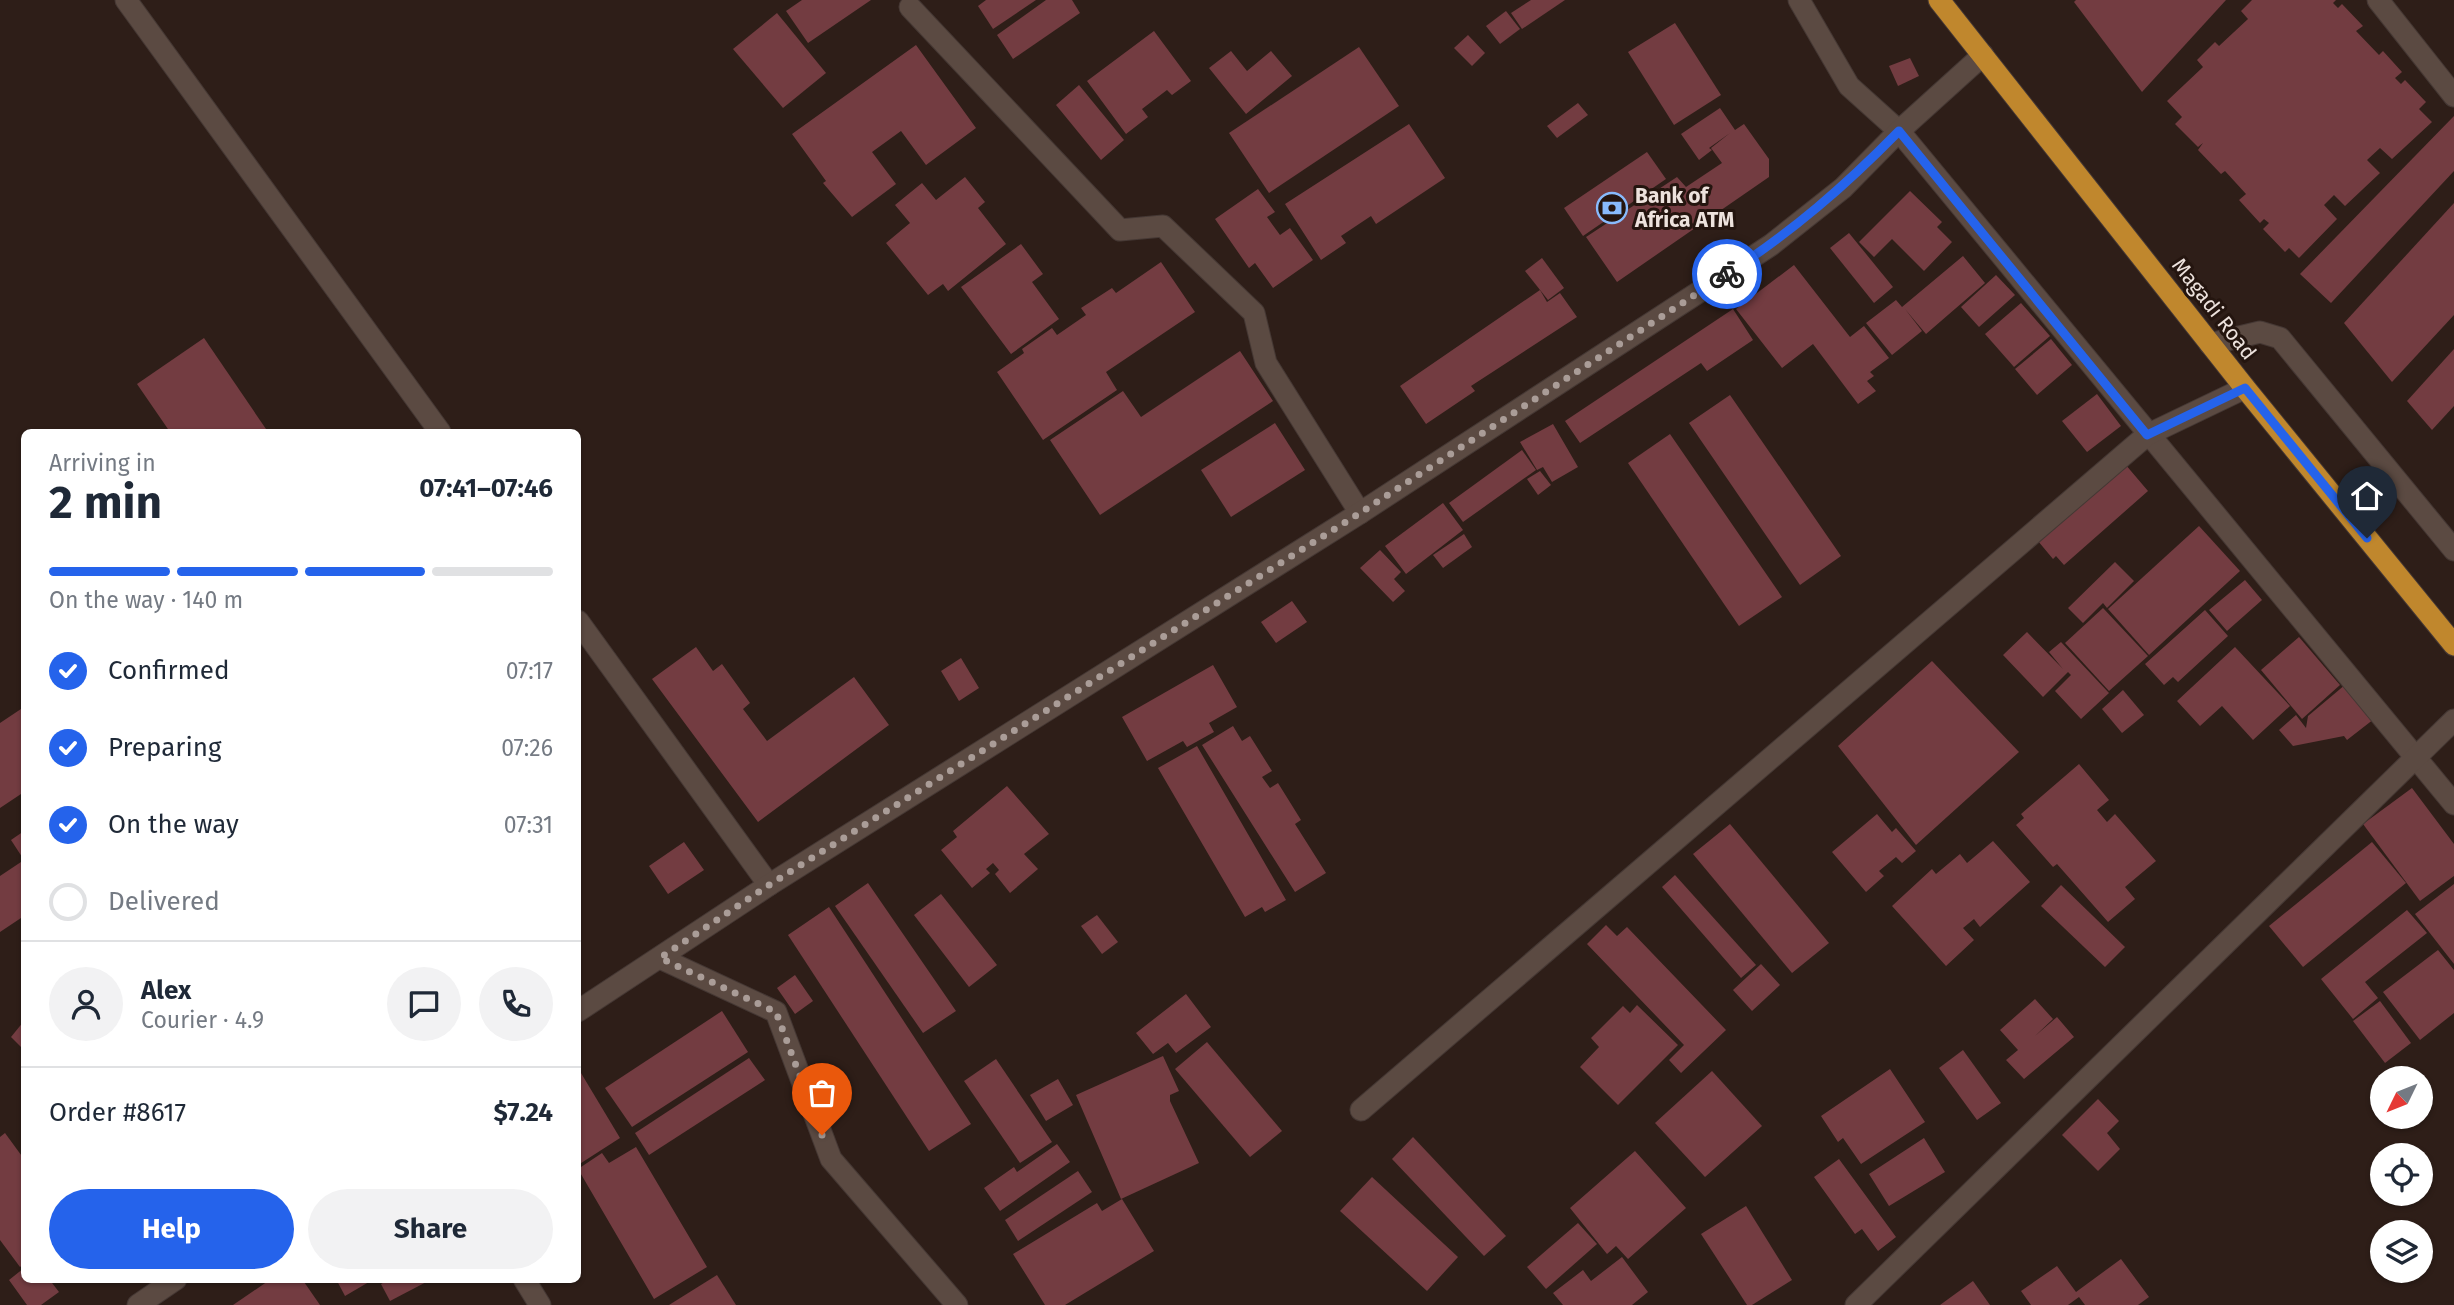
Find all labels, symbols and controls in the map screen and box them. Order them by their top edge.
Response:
place label: Bank of Africa ATM [1634,183,1734,233]
bank icon: Bank of Africa ATM [1595,191,1629,225]
courier [1692,239,1762,309]
street label: Magadi Road [2166,253,2262,365]
icon: bike [1708,255,1746,293]
text: Arriving in [49,449,156,477]
pin [2337,466,2397,538]
text: 07:41–07:46 [419,473,553,504]
text: 2 min [49,475,162,530]
icon: home [2348,477,2386,515]
text: On the way · 140 m [49,586,243,614]
icon: check [49,652,87,690]
text: Confirmed [108,655,229,686]
text: 07:17 [506,657,553,685]
icon: check [49,729,87,767]
text: Preparing [108,732,221,763]
text: 07:26 [501,734,553,762]
icon: check [49,806,87,844]
text: On the way [108,809,239,840]
text: 07:31 [504,811,553,839]
text: Delivered [108,886,220,917]
button: person [49,967,123,1041]
button: chat [387,967,461,1041]
button: phone [479,967,553,1041]
text: Alex [141,975,191,1006]
text: Courier · 4.9 [141,1006,264,1034]
pin [792,1063,852,1135]
north arrow [2370,1066,2432,1129]
map controls [2370,1066,2433,1283]
icon: bag [803,1074,841,1112]
text: Order #8617 [49,1097,186,1128]
text: $7.24 [493,1097,553,1128]
button: locate [2370,1143,2433,1206]
button: Help [49,1189,294,1269]
button: Share [308,1189,553,1269]
button: layers [2370,1220,2433,1283]

